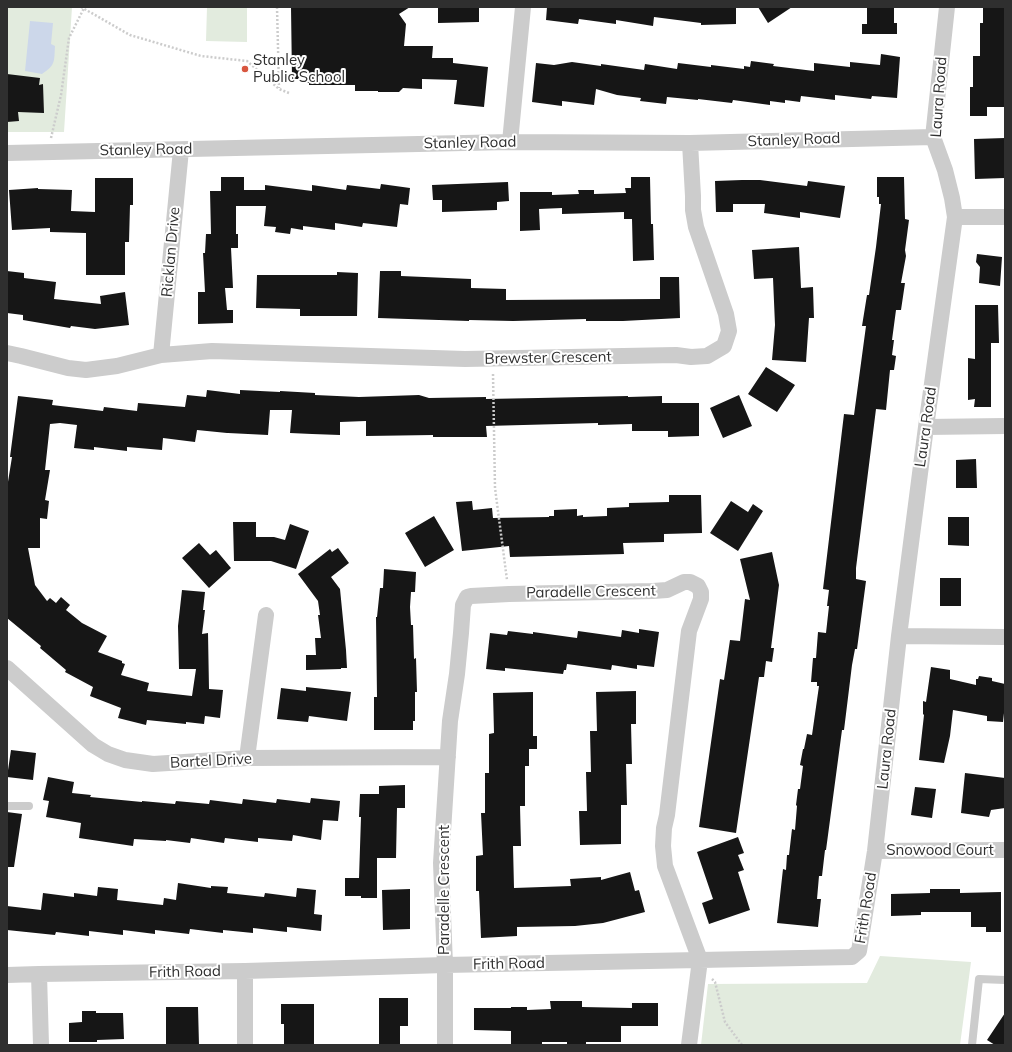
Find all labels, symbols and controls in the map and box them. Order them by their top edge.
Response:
place label: Stanley Public School [253,51,345,86]
street label: Laura Road [927,56,951,138]
marker: Stanley Public School [240,64,250,74]
street label: Stanley Road [747,129,841,151]
street label: Stanley Road [424,133,516,153]
street label: Stanley Road [100,140,192,160]
street label: Ricklan Drive [158,206,184,298]
street label: Brewster Crescent [484,348,612,368]
street label: Laura Road [911,386,941,468]
street label: Paradelle Crescent [526,582,656,602]
street label: Laura Road [874,708,900,790]
street label: Bartel Drive [170,750,252,772]
street label: Paradelle Crescent [435,825,453,955]
street label: Snowood Court [886,841,994,859]
street label: Frith Road [851,871,881,945]
street label: Frith Road [473,954,545,974]
street label: Frith Road [149,962,221,982]

